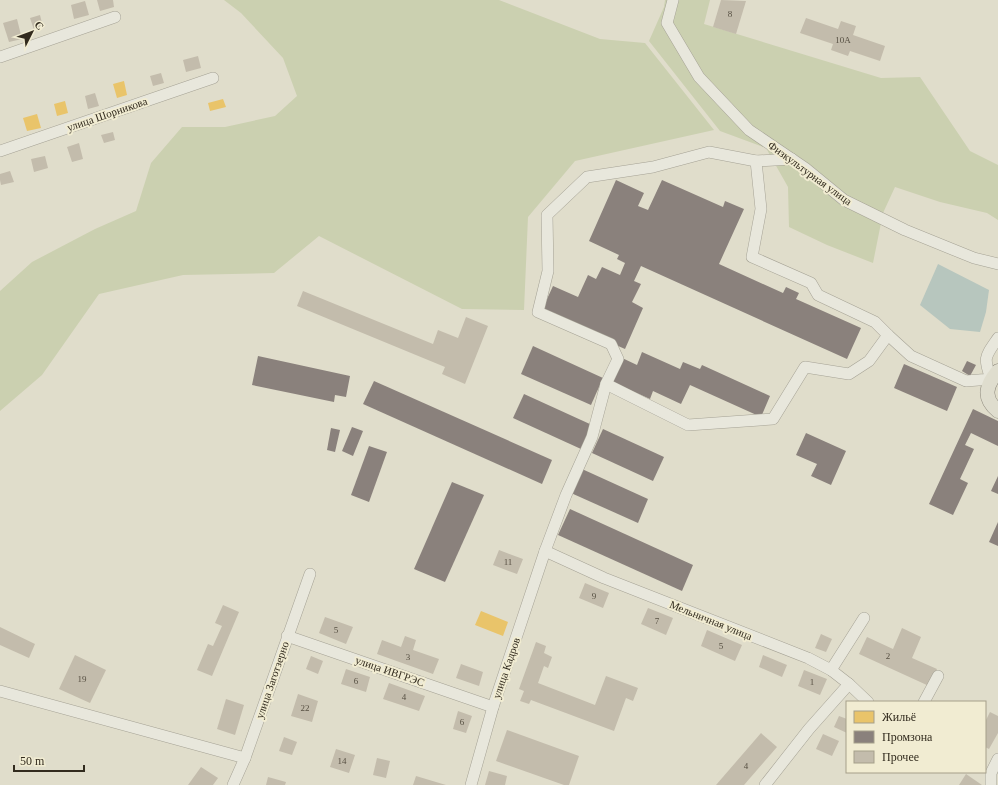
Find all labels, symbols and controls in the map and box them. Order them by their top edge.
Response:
house number: 8 [728,9,733,19]
north arrow [12,12,52,52]
text: С [32,18,47,32]
house number: 10А [835,35,851,45]
street label: улица Шорникова [65,95,149,133]
street label: Физкультурная улица [766,139,854,207]
house number: 11 [504,557,512,567]
house number: 9 [592,591,597,601]
street label: Мельничная улица [668,598,754,642]
house number: 7 [655,616,660,626]
house number: 5 [334,625,339,635]
street label: улица Кадров [490,636,522,700]
street label: улица Заготзерно [253,639,291,720]
house number: 5 [719,641,724,651]
house number: 2 [886,651,890,661]
house number: 3 [406,652,411,662]
street label: улица ИВГРЭС [354,654,426,688]
house number: 19 [78,674,87,684]
house number: 6 [354,676,359,686]
house number: 1 [810,677,814,687]
house number: 4 [402,692,407,702]
legend [846,701,986,773]
house number: 22 [301,703,310,713]
text: Жильё [882,710,916,724]
house number: 6 [460,717,465,727]
text: Промзона [882,730,933,744]
scale bar [14,747,84,773]
text: Прочее [882,750,919,764]
text: 50 m [20,754,45,768]
house number: 14 [338,756,347,766]
house number: 4 [744,761,749,771]

